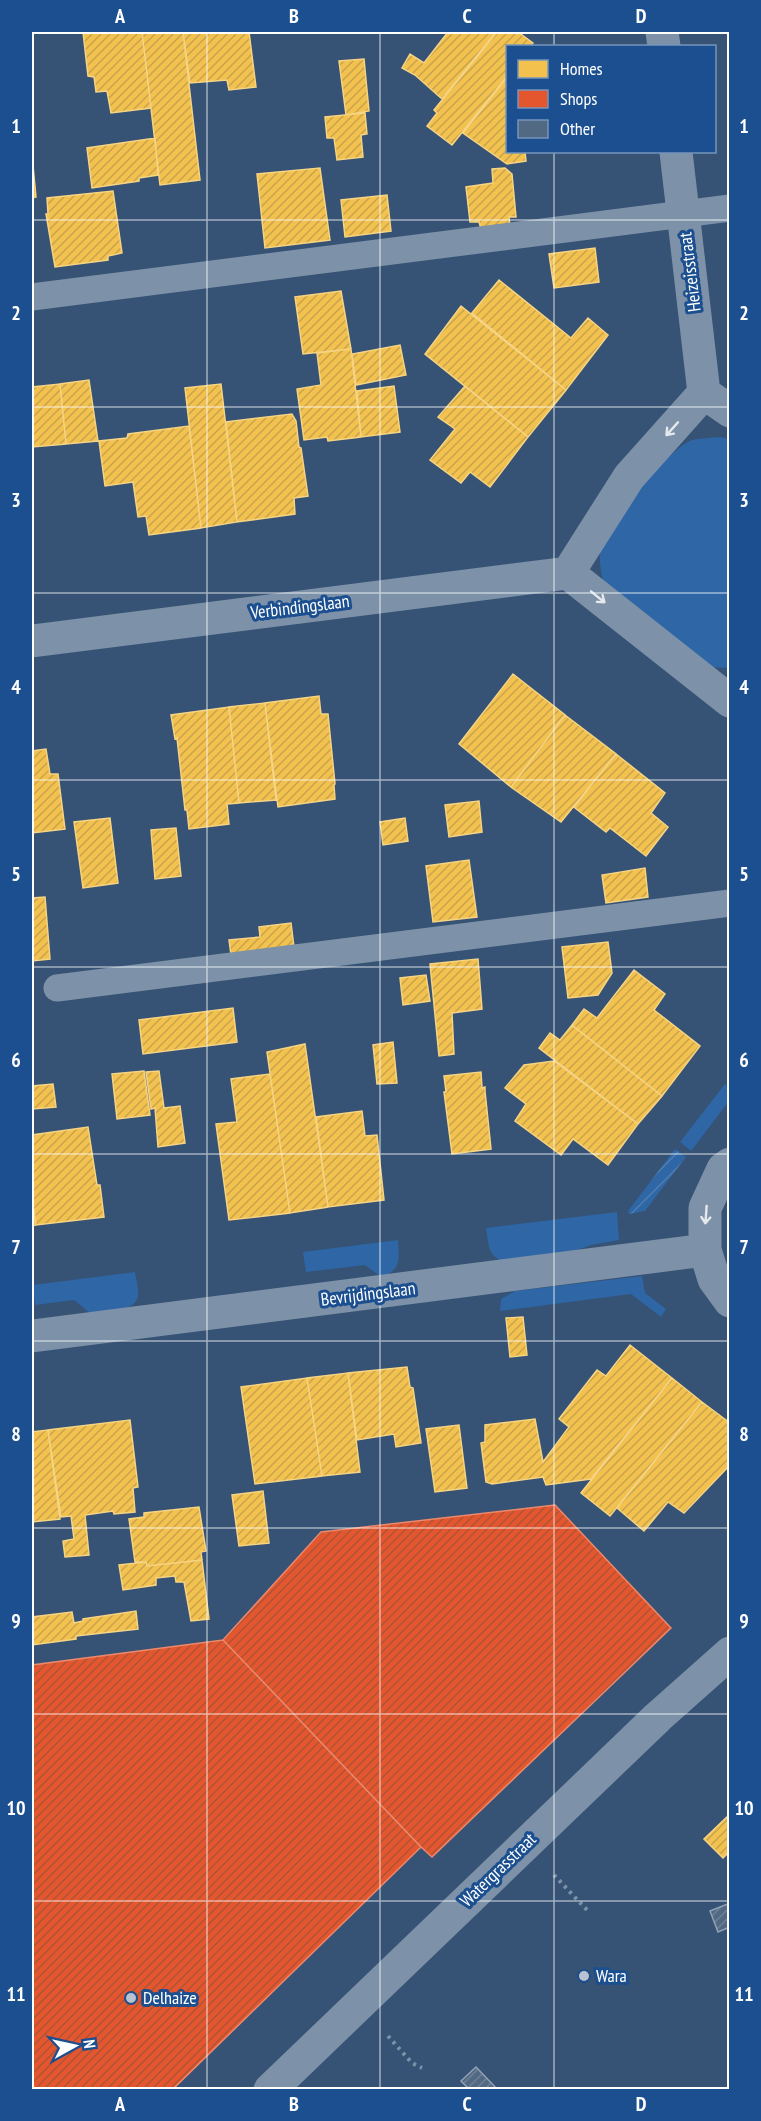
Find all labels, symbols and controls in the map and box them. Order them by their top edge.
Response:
text: A [114,3,126,29]
text: B [289,3,299,29]
text: C [462,3,472,29]
text: D [636,3,647,29]
legend [506,45,716,153]
text: Homes [560,57,603,80]
text: Shops [560,87,597,110]
text: 1 [11,113,21,139]
text: 1 [739,113,749,139]
text: Other [560,117,595,140]
street label: Heizeisstraat [673,231,706,313]
text: 2 [11,300,21,326]
text: 2 [739,300,749,326]
one-way arrow [665,422,679,437]
text: 3 [11,487,21,513]
text: 3 [739,487,749,513]
street label: Verbindingslaan [248,589,351,624]
one-way arrow [590,591,606,604]
text: 4 [11,674,21,700]
text: 4 [739,674,749,700]
text: 5 [11,861,21,887]
text: 5 [739,861,749,887]
text: 6 [11,1047,21,1073]
text: 6 [739,1047,749,1073]
one-way arrow [700,1205,711,1225]
text: 7 [11,1234,21,1260]
text: 7 [739,1234,749,1260]
street label: Bevrijdingslaan [319,1276,417,1311]
text: 8 [11,1421,21,1447]
text: 8 [739,1421,749,1447]
text: 9 [11,1608,21,1634]
text: 9 [739,1608,749,1634]
text: 10 [6,1795,26,1821]
text: 10 [734,1795,754,1821]
street label: Watergrasstraat [455,1828,541,1912]
place label: Wara [596,1964,627,1987]
marker: Wara [577,1969,591,1983]
text: 11 [6,1981,26,2007]
text: 11 [734,1981,754,2007]
place label: Delhaize [143,1986,197,2009]
marker: Delhaize [124,1991,138,2005]
north arrow [45,2016,105,2076]
text: N [79,2038,100,2050]
text: A [114,2091,126,2117]
text: B [289,2091,299,2117]
text: C [462,2091,472,2117]
text: D [636,2091,647,2117]

